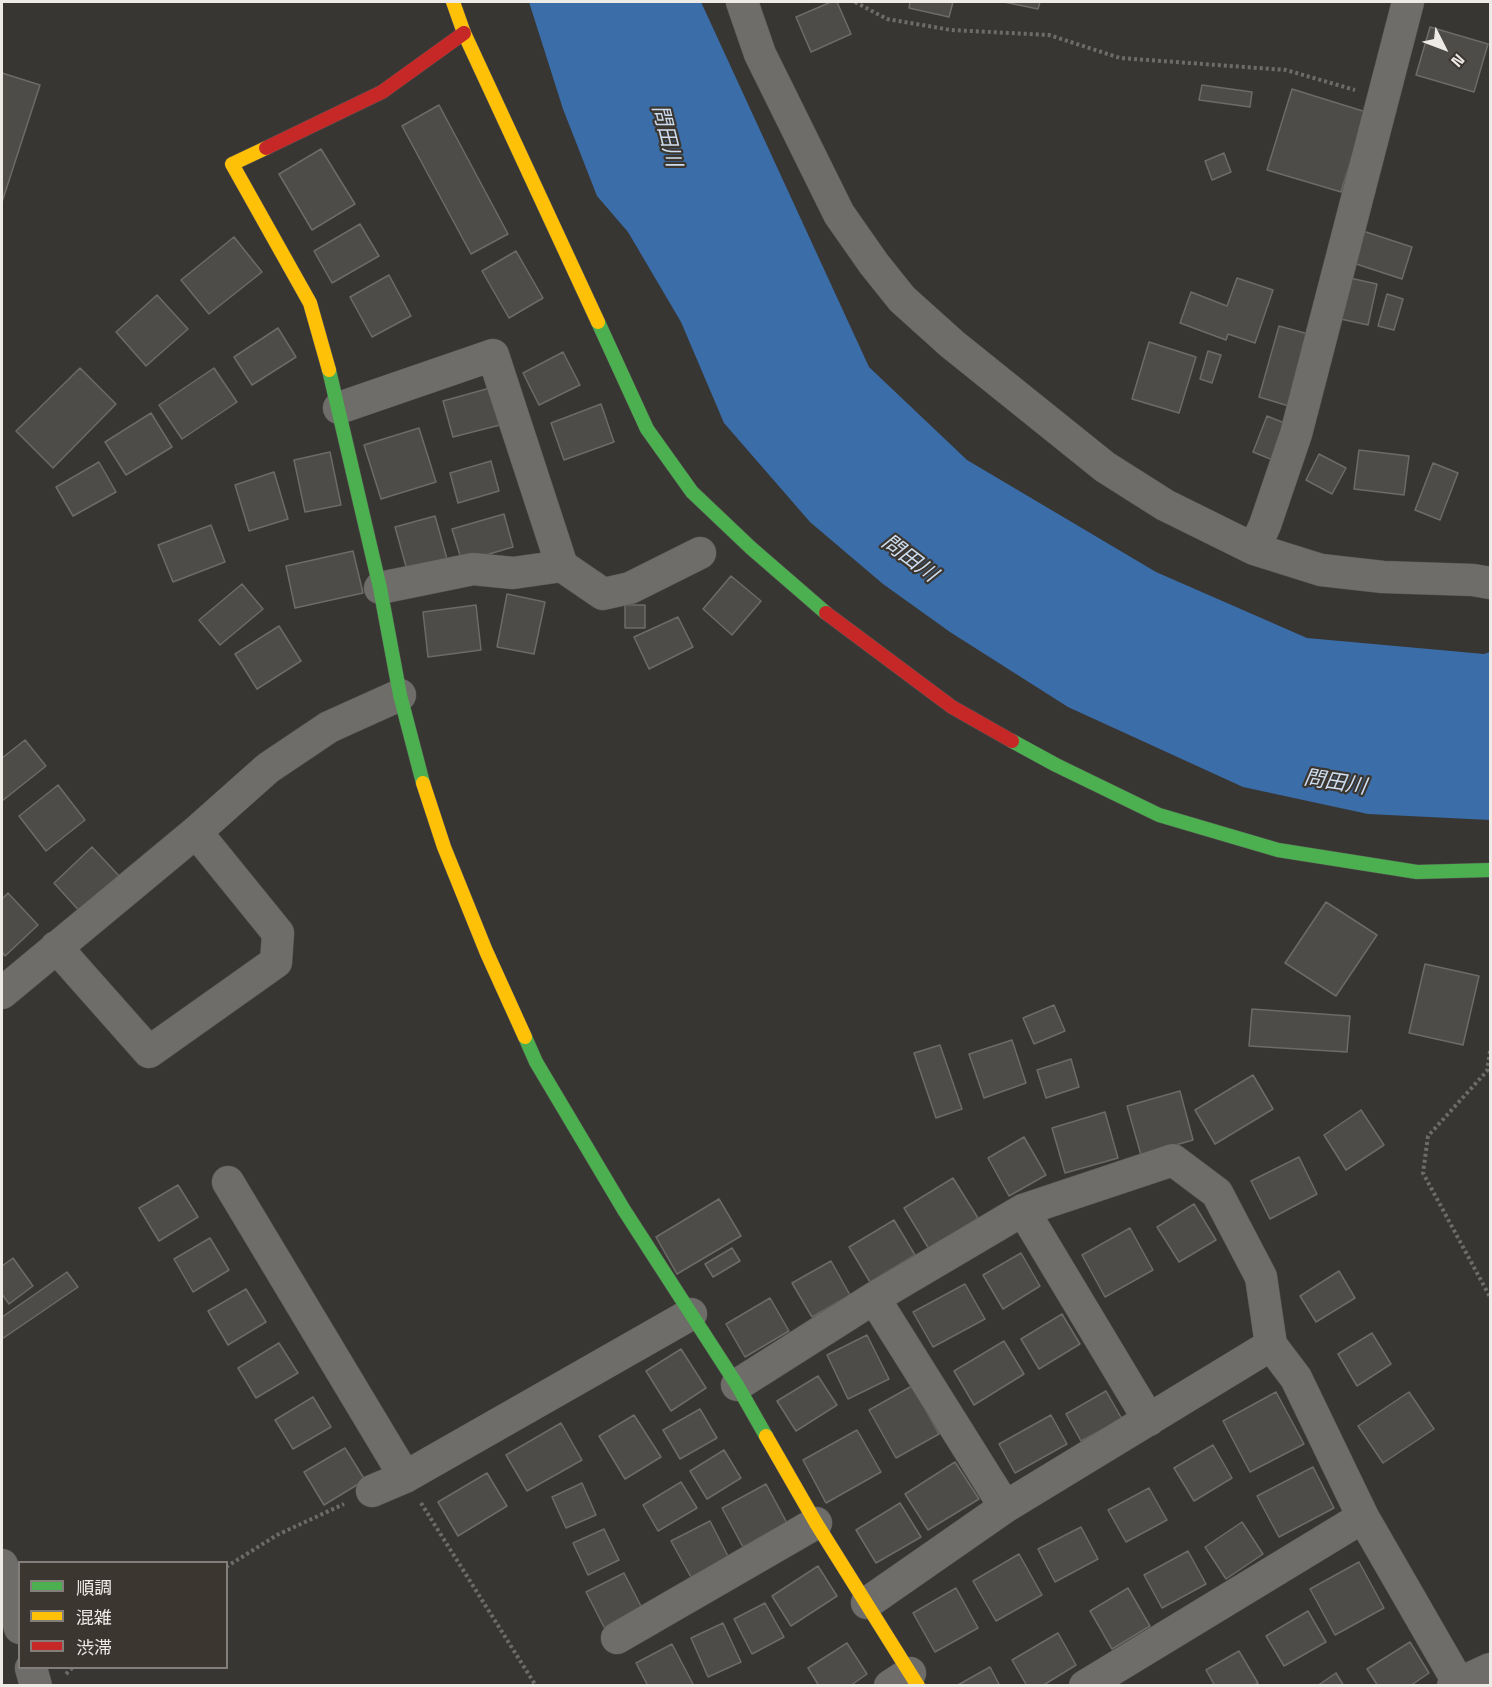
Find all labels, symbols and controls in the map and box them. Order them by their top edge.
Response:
north arrow [1414,18,1474,78]
text: N [1446,49,1469,71]
water label: 問田川 [646,102,686,170]
water label: 問田川 [876,530,942,588]
water label: 問田川 [1302,766,1368,800]
legend [18,1561,228,1669]
text: 順調 [76,1576,112,1599]
text: 混雑 [76,1606,112,1629]
text: 渋滞 [76,1636,112,1659]

